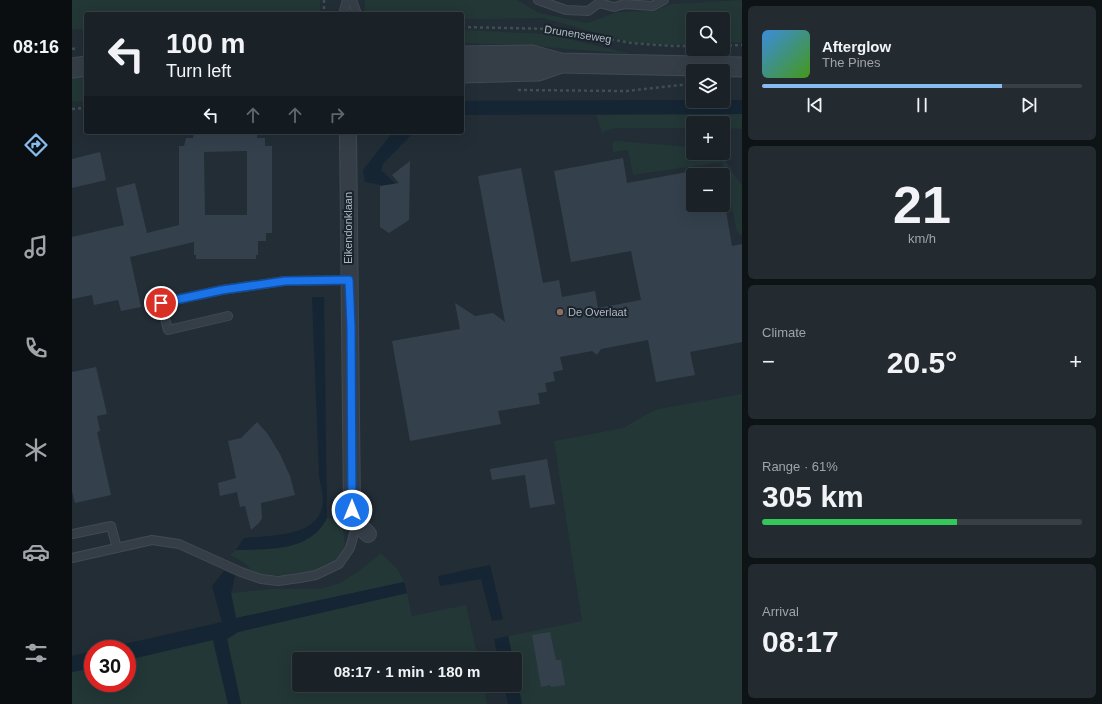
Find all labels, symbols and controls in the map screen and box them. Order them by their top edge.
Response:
map controls [686,12,730,212]
button: search [686,12,730,56]
street label: Drunenseweg [544,23,612,45]
icon: left [100,28,152,80]
text: 100 m [166,28,245,59]
text: 08:16 [13,37,59,57]
text: Afterglow [822,38,891,55]
text: The Pines [822,55,881,70]
text: Turn left [166,61,231,81]
button: layers [686,64,730,108]
icon: previous [804,94,826,116]
icon: pause [911,94,933,116]
icon: next [1018,94,1040,116]
icon: left [200,104,222,126]
icon: ahead [242,104,264,126]
icon: ahead [284,104,306,126]
icon: right [326,104,348,126]
button: + [686,116,730,160]
icon: directions [22,131,50,159]
button: − [686,168,730,212]
text: 21 [893,176,951,234]
street label: Eikendonklaan [342,192,354,264]
text: km/h [908,231,936,246]
icon: music [22,233,50,261]
pin [144,286,178,320]
icon: arrive [150,292,172,314]
place label: De Overlaat [568,306,627,318]
marker: De Overlaat [555,307,565,317]
text: Climate [762,325,806,340]
icon: phone [22,334,50,362]
text: 20.5° [887,346,957,379]
text: − [762,349,775,374]
text: + [1069,349,1082,374]
icon: climate [22,436,50,464]
text: Range · 61% [762,459,838,474]
text: 305 km [762,480,864,513]
position arrow [331,489,373,531]
icon: car [22,538,50,566]
text: Arrival [762,604,799,619]
text: 08:17 [762,625,839,658]
icon: filters [22,639,50,667]
speed limit sign: 30 [84,640,136,692]
text: 08:17 · 1 min · 180 m [334,663,480,680]

